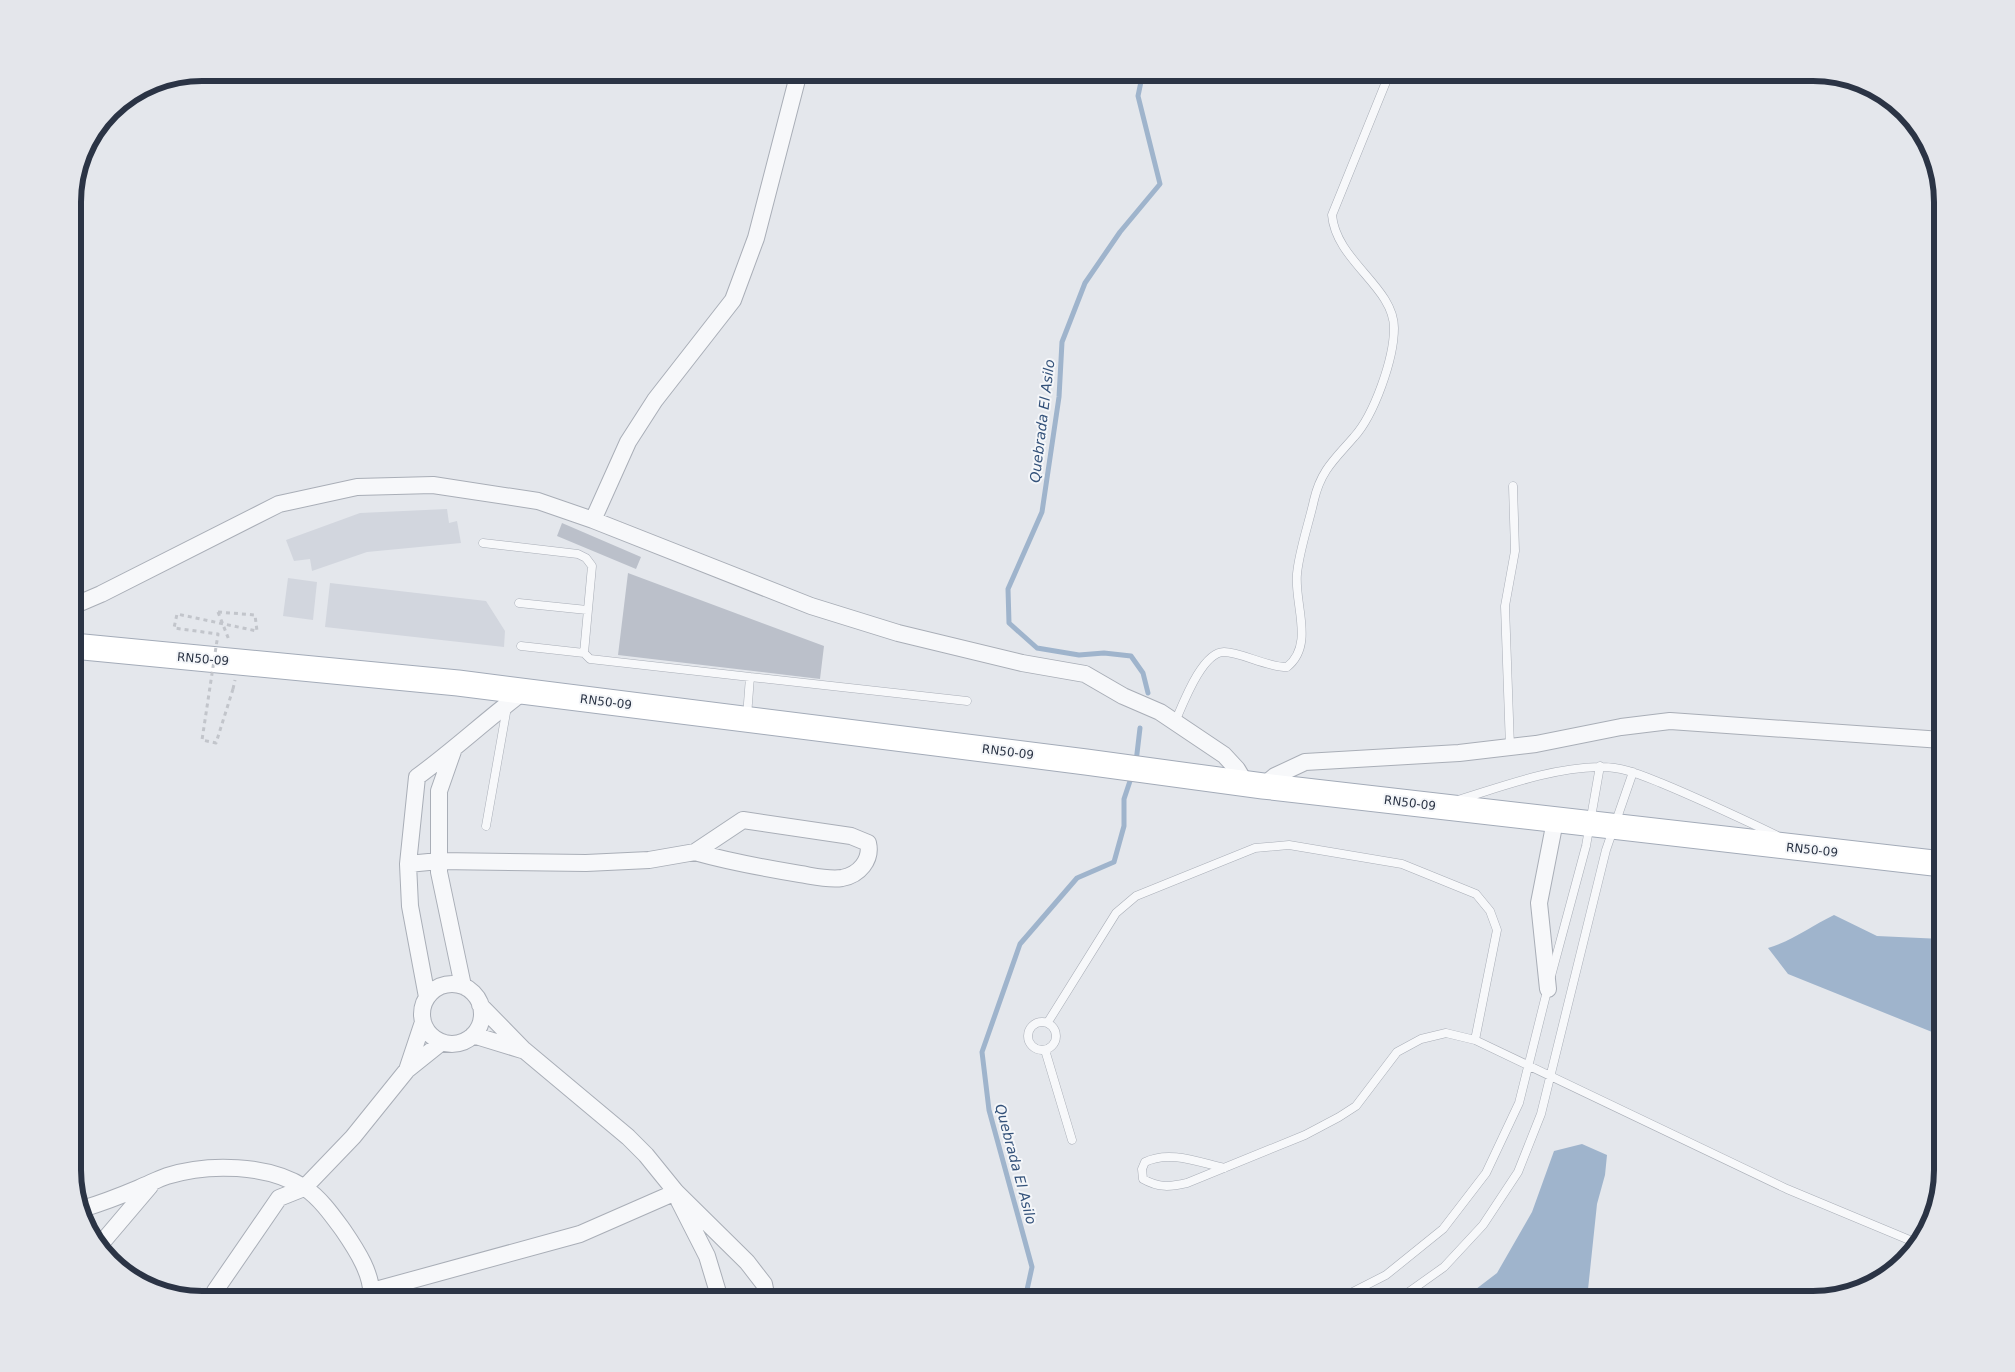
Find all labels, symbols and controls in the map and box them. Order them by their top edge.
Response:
water label: Quebrada El Asilo [1027,358,1057,484]
street label: RN50-09 [176,650,230,668]
street label: RN50-09 [579,692,633,712]
street label: RN50-09 [981,742,1035,762]
street label: RN50-09 [1383,793,1437,813]
street label: RN50-09 [1785,840,1839,860]
water label: Quebrada El Asilo [992,1102,1040,1226]

